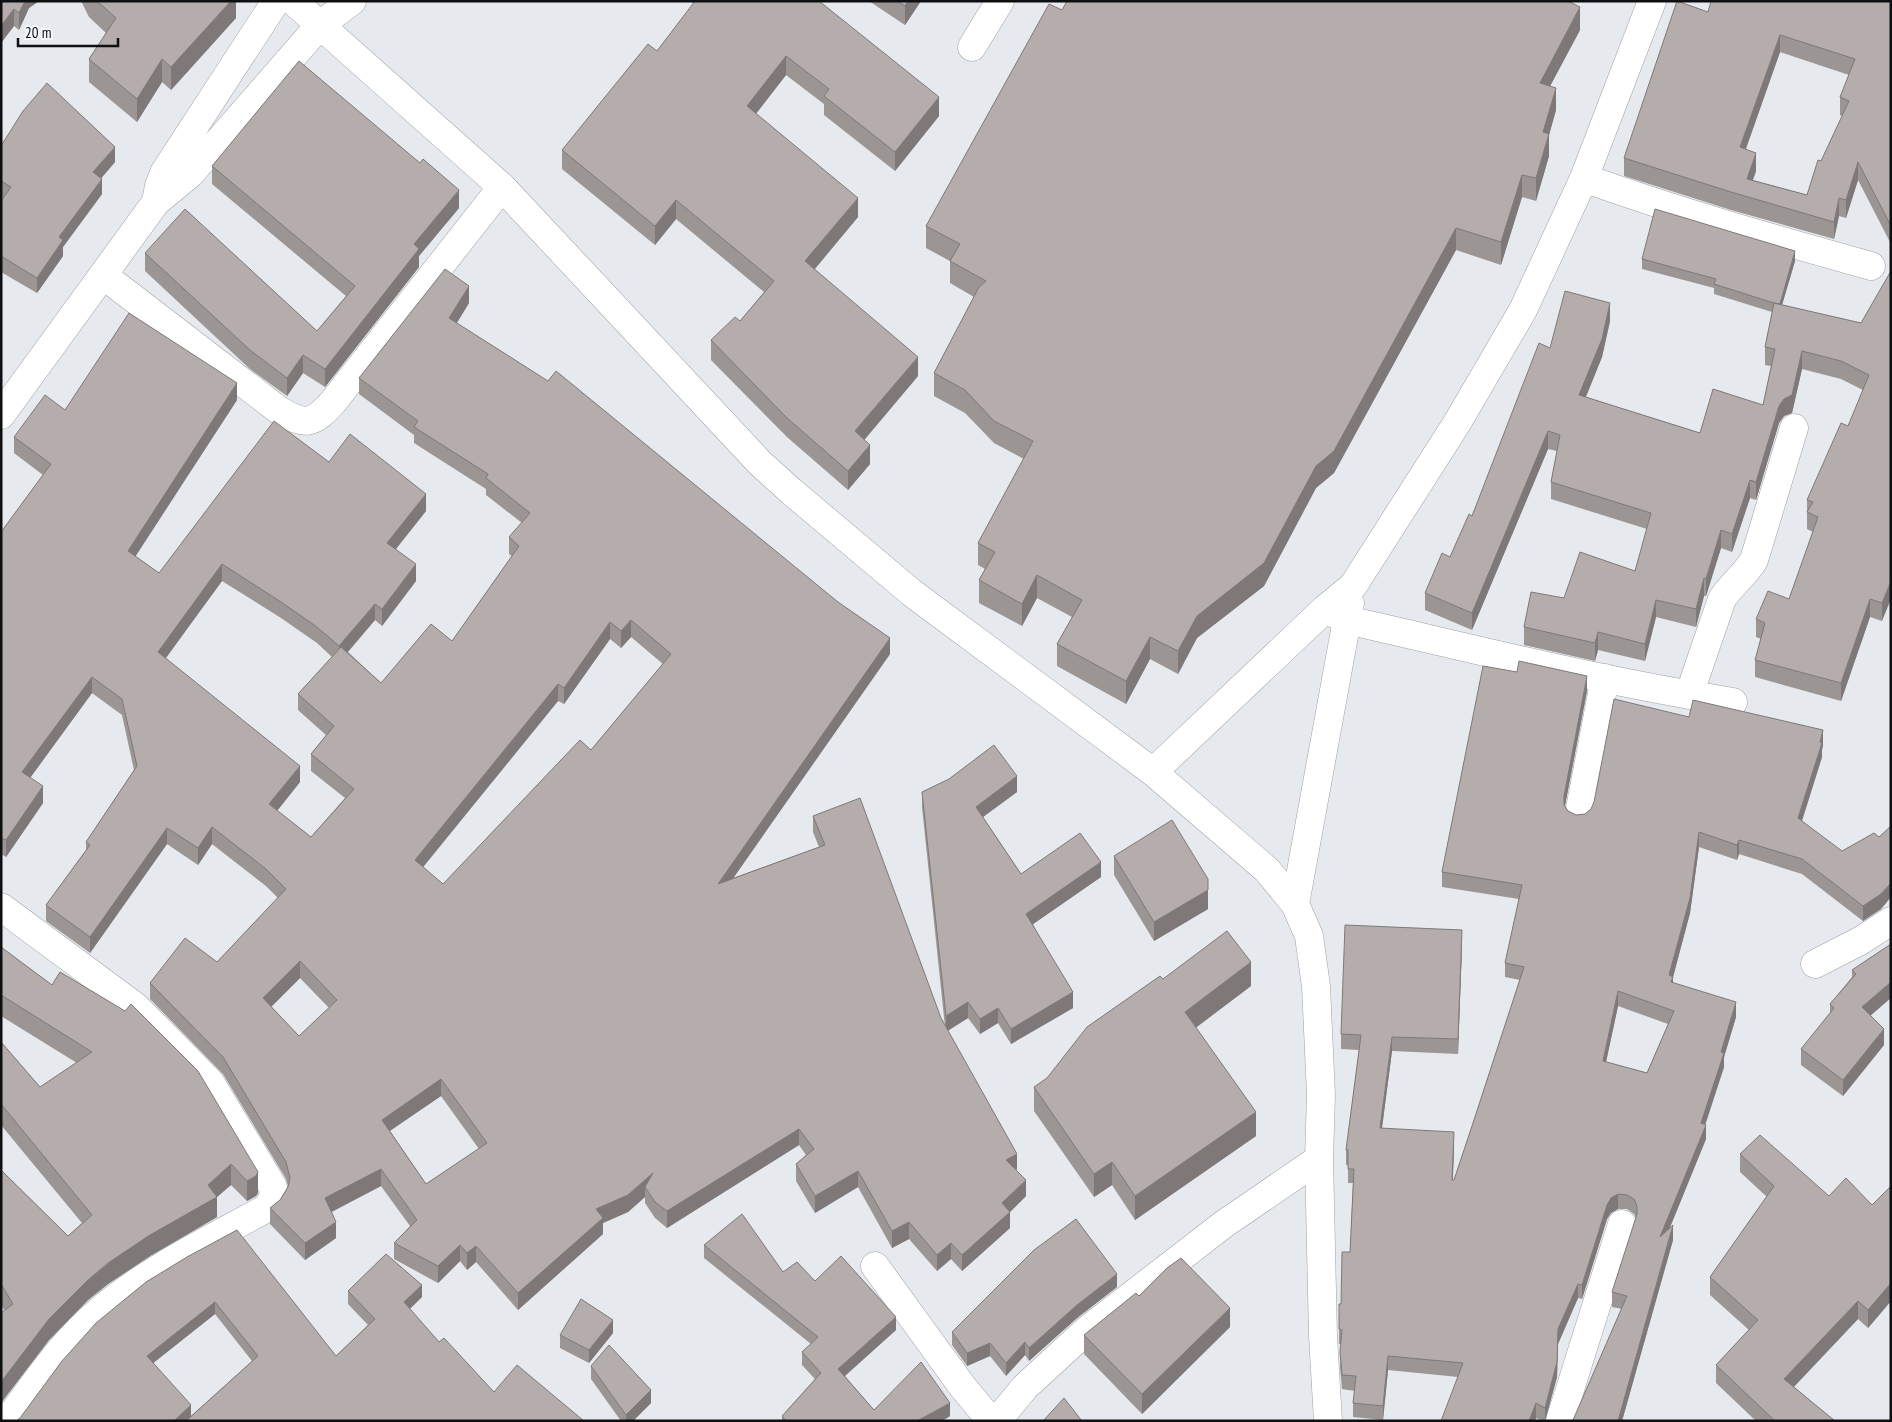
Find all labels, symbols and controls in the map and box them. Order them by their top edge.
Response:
scale bar [18,15,118,47]
text: 20 m [25,23,51,42]

